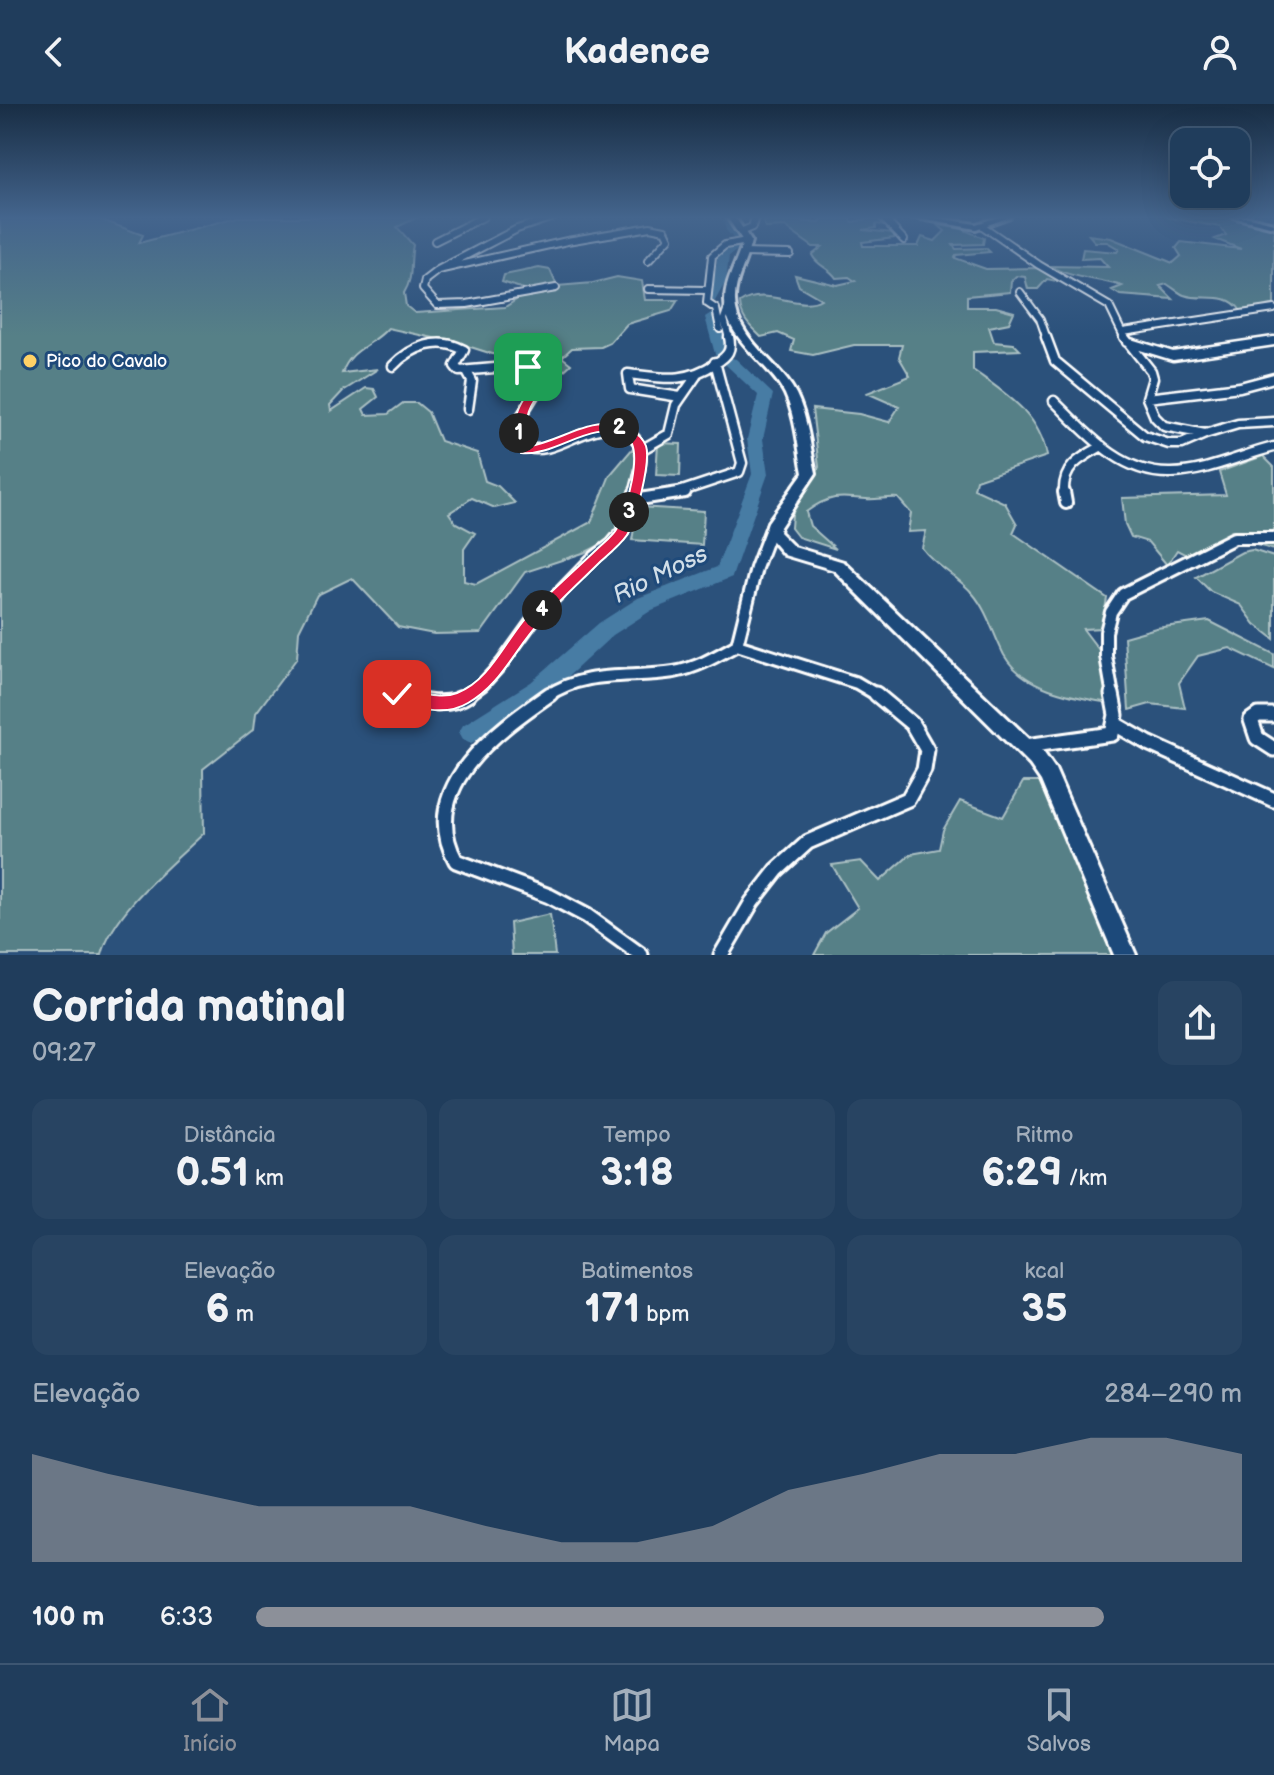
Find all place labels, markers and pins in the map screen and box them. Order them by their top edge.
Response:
pin [494,333,562,401]
place label: Pico do Cavalo [46,351,167,372]
marker: Pico do Cavalo [21,352,39,370]
pin: 2 [599,408,639,448]
pin: 1 [499,413,539,453]
pin: 3 [609,492,649,532]
pin: 4 [522,590,562,630]
pin [363,660,431,728]

